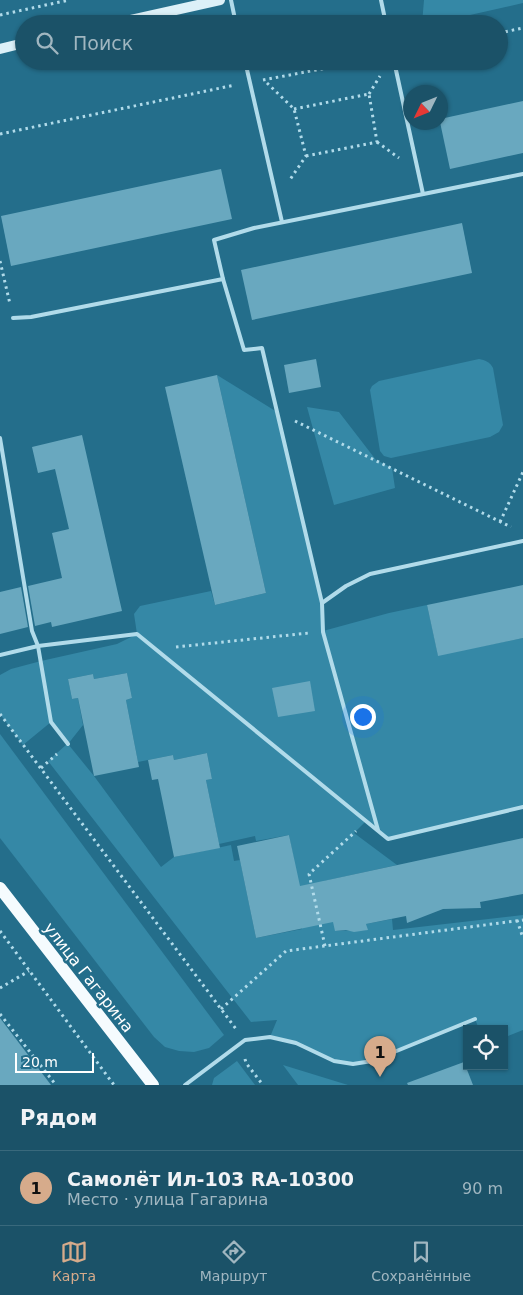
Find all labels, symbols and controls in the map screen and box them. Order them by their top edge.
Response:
search box [15,15,508,70]
icon: search [33,29,61,57]
text: Поиск [73,32,133,54]
north arrow [403,85,448,130]
your location [350,704,376,730]
street label: улица Гагарина [40,918,137,1036]
map controls [463,1025,508,1070]
button: locate [463,1025,508,1070]
pin: 1 [364,1036,396,1077]
scale bar [15,1050,94,1073]
text: 20 m [22,1054,58,1070]
text: Рядом [20,1106,97,1130]
text: Самолёт Ил-103 RA-10300 [67,1168,354,1190]
text: 1 [30,1179,42,1198]
text: 90 m [462,1179,503,1198]
text: Место · улица Гагарина [67,1190,268,1209]
tab: Карта [52,1238,96,1284]
tab: Маршрут [200,1238,267,1284]
tab: Сохранённые [371,1238,471,1284]

